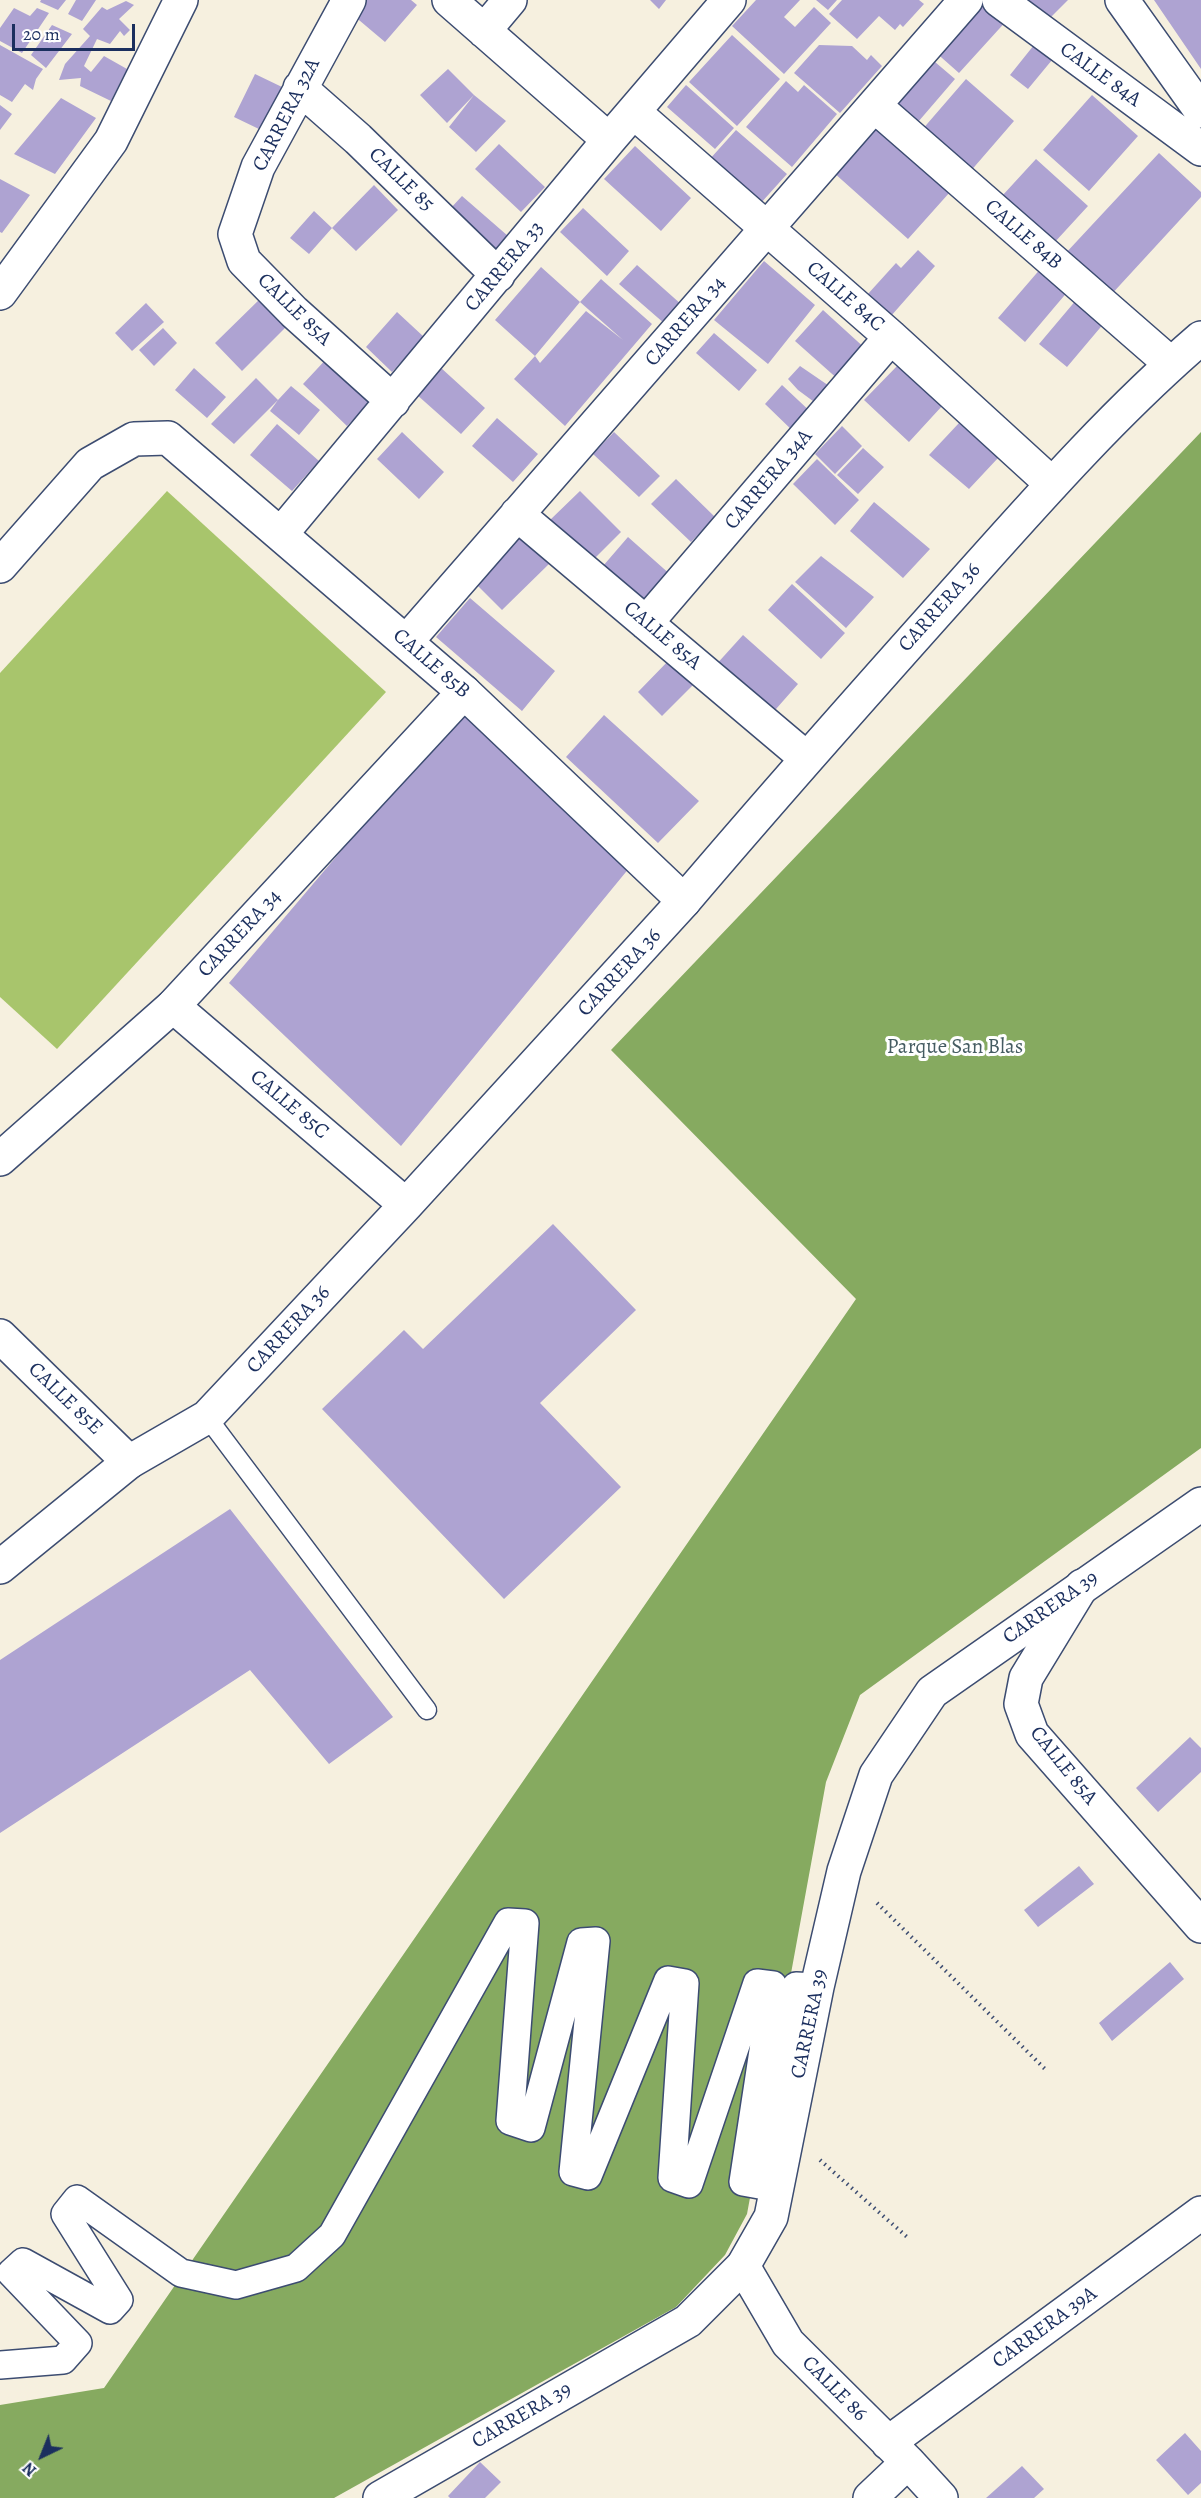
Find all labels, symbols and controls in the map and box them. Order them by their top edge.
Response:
scale bar [15,12,138,50]
text: 20 m [23,22,60,46]
street label: CALLE 84A [1054,37,1146,113]
street label: CARRERA 32A [248,54,326,176]
street label: CALLE 85 [363,143,439,217]
street label: CALLE 84B [979,194,1067,276]
street label: CARRERA 33 [460,217,550,317]
street label: CALLE 84C [801,256,889,338]
street label: CALLE 85A [251,268,337,352]
street label: CARRERA 34 [640,272,732,372]
street label: CARRERA 34A [720,425,818,535]
street label: CARRERA 36 [893,558,987,658]
street label: CALLE 85A [618,596,706,676]
street label: CALLE 85B [387,624,475,704]
street label: CARRERA 34 [193,885,287,983]
street label: CARRERA 36 [573,924,667,1022]
park label: Parque San Blas [887,1035,1023,1061]
street label: CALLE 85C [245,1065,333,1145]
street label: CARRERA 36 [242,1281,336,1379]
street label: CALLE 85E [22,1357,108,1441]
street label: CARRERA 39 [998,1566,1104,1650]
street label: CALLE 85A [1024,1722,1102,1810]
street label: CARRERA 39 [786,1967,834,2081]
street label: CARRERA 39A [988,2282,1102,2374]
street label: CALLE 86 [796,2351,872,2427]
street label: CARRERA 39 [468,2377,576,2455]
north arrow [12,2426,72,2486]
text: N [18,2457,41,2481]

